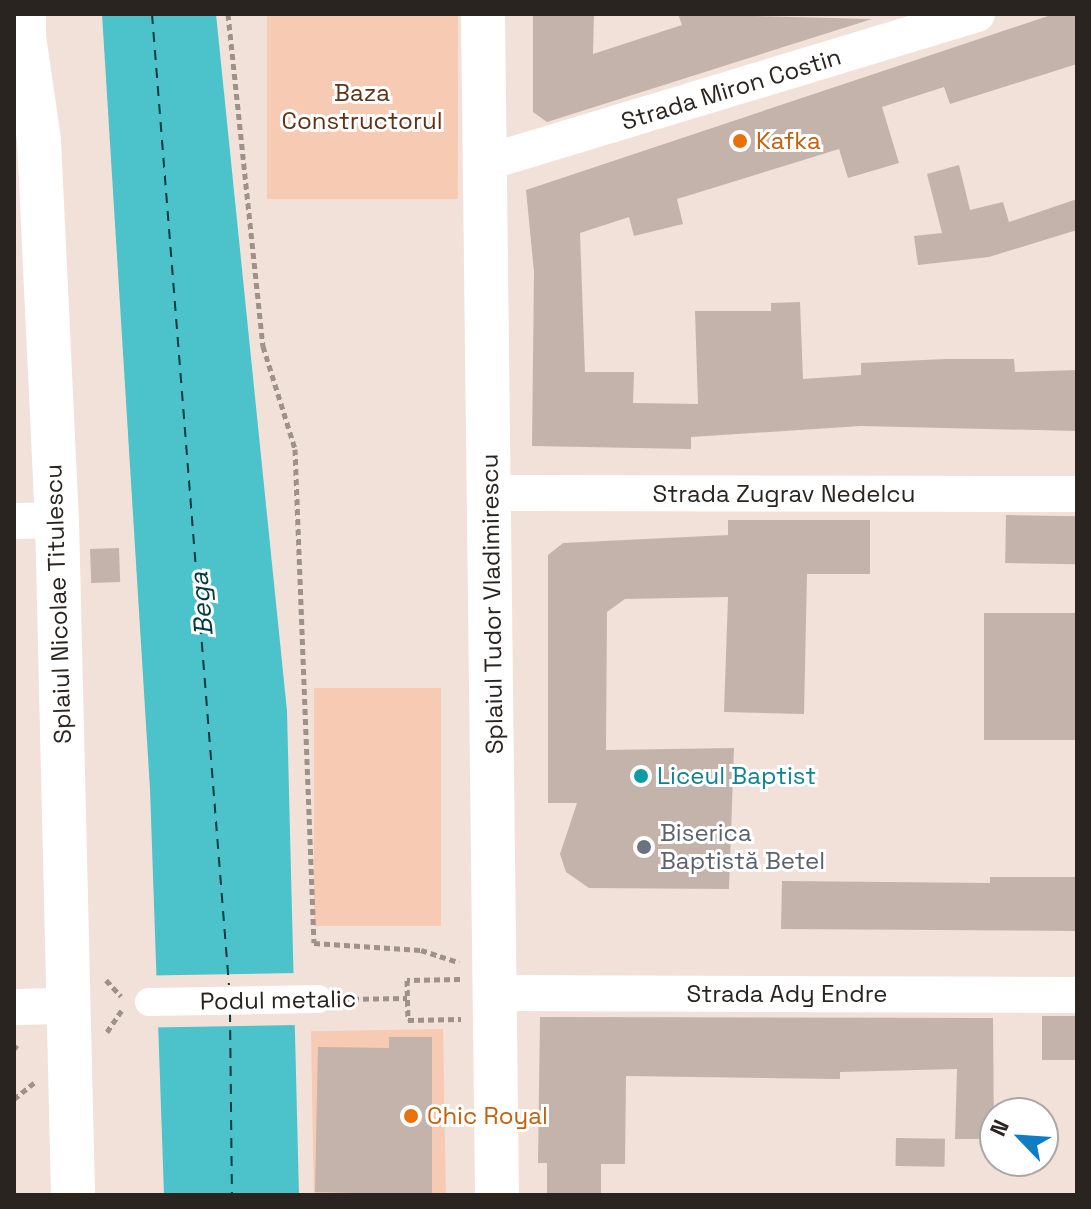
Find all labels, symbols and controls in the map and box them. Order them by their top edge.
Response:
street label: Strada Miron Costin [618,42,844,136]
park label: Baza Constructorul [281,79,443,135]
place label: Kafka [756,127,821,155]
marker: Kafka [731,132,749,150]
street label: Splaiul Tudor Vladimirescu [475,453,509,755]
street label: Splaiul Nicolae Titulescu [39,463,77,745]
street label: Strada Zugrav Nedelcu [653,480,915,508]
water label: Bega [184,571,220,637]
place label: Liceul Baptist [657,762,816,790]
marker: Liceul Baptist [632,767,650,785]
place label: Biserica Baptistă Betel [660,819,825,875]
marker: Biserica Baptistă Betel [635,838,653,856]
street label: Strada Ady Endre [686,980,888,1008]
street label: Podul metalic [200,984,356,1016]
north arrow [979,1097,1059,1177]
place label: Chic Royal [427,1102,548,1130]
marker: Chic Royal [402,1107,420,1125]
text: N [983,1115,1015,1140]

